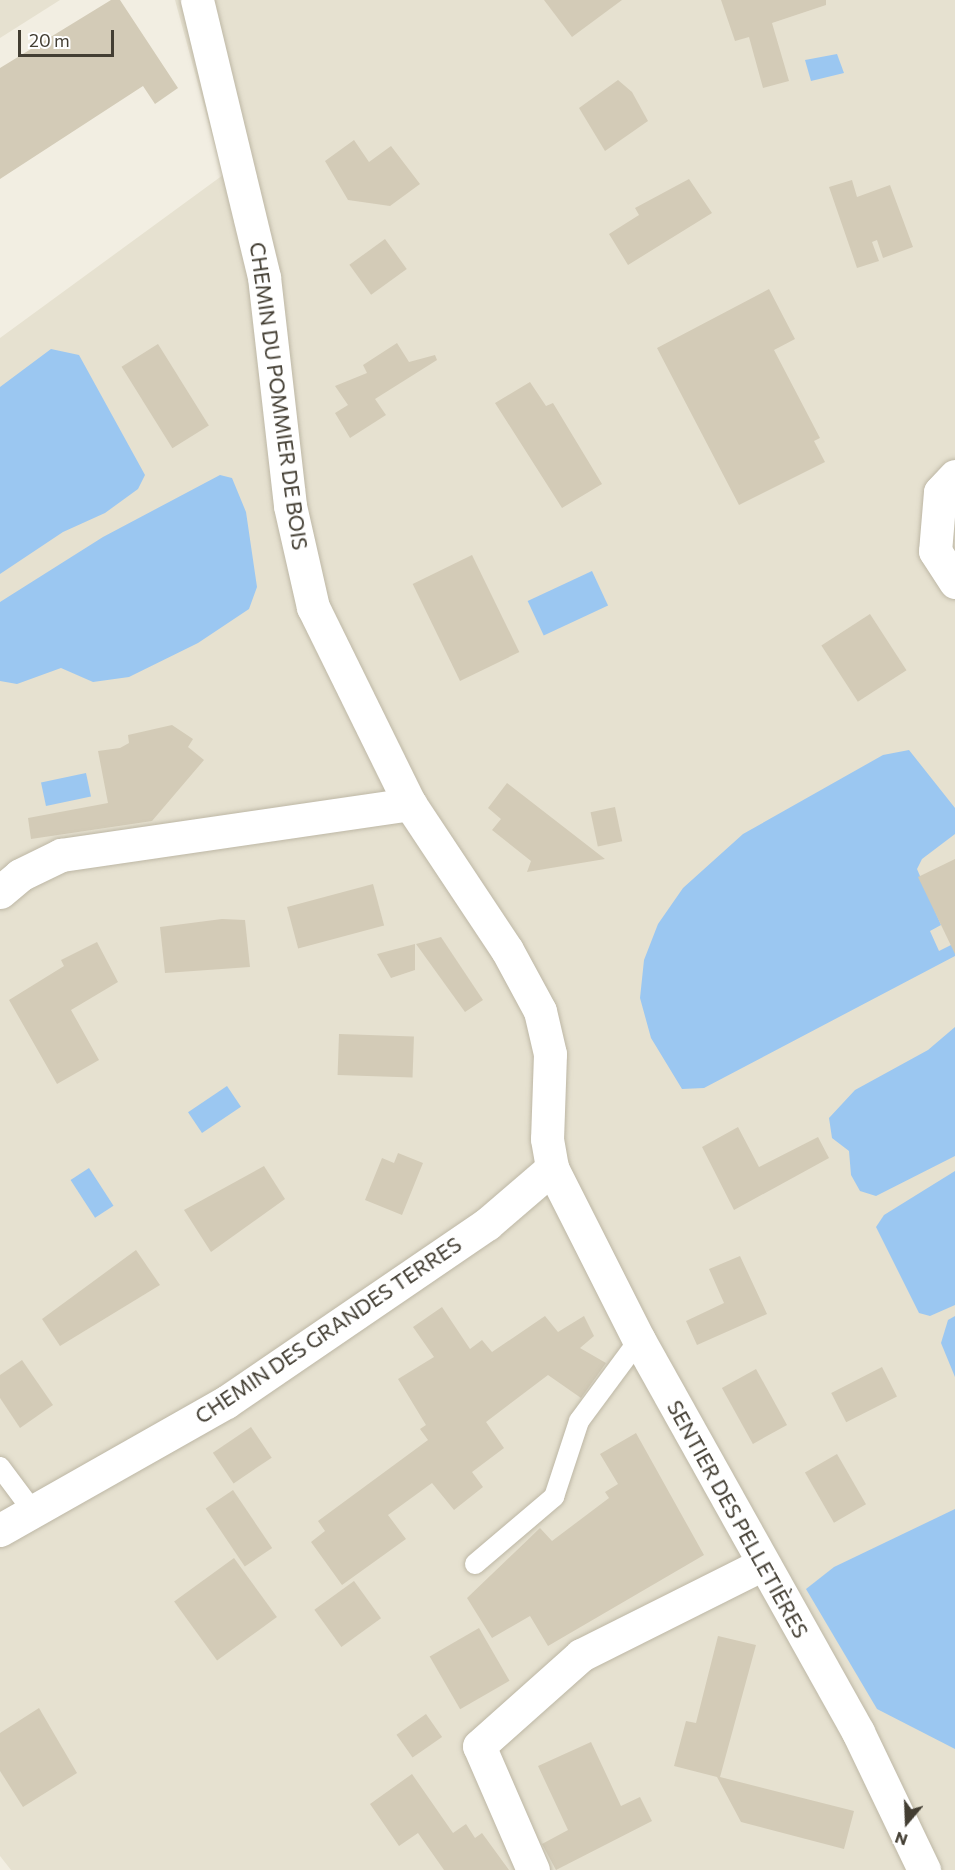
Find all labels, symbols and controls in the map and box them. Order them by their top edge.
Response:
scale bar [21,18,117,56]
text: 20 m [29,29,70,51]
street label: CHEMIN DU POMMIER DE BOIS [245,240,313,552]
street label: CHEMIN DES GRANDES TERRES [190,1231,466,1429]
street label: SENTIER DES PELLETIÈRES [662,1396,814,1642]
north arrow [877,1792,937,1852]
text: N [892,1829,910,1850]

